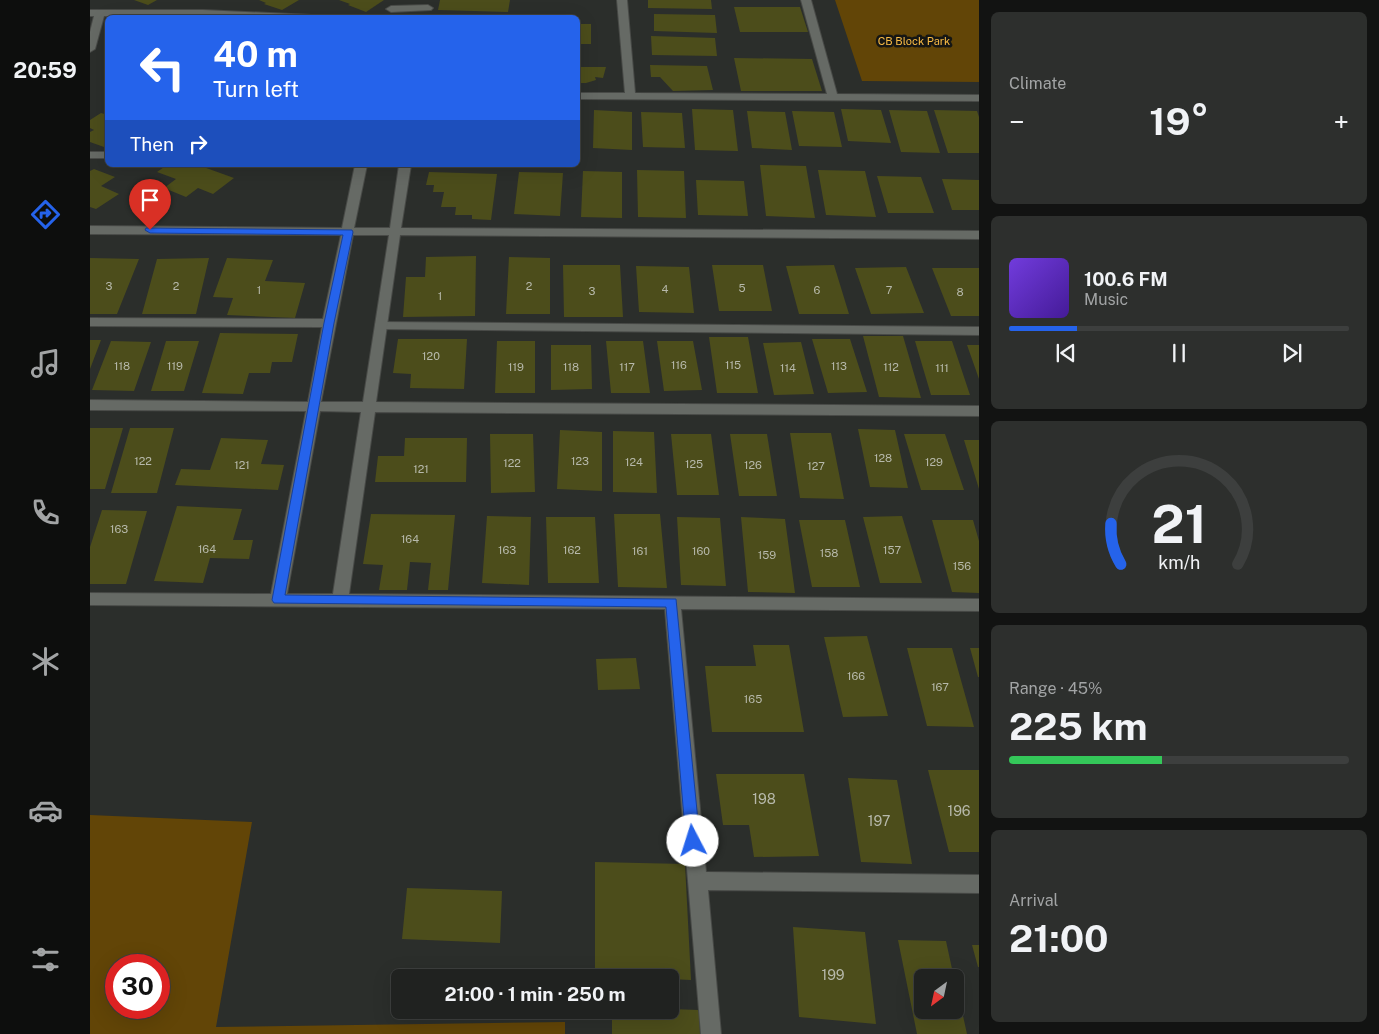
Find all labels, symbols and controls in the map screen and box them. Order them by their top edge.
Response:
text: 40 m [213,34,298,75]
icon: left [130,35,195,100]
park label: CB Block Park [878,35,950,47]
text: 20:59 [13,57,77,83]
text: Climate [1009,74,1066,93]
text: Turn left [213,76,299,102]
text: 19° [1149,99,1209,144]
text: − [1009,105,1025,138]
text: + [1333,105,1349,138]
icon: right [184,130,212,158]
text: Then [130,133,174,155]
pin [129,179,171,230]
icon: arrive [136,186,164,214]
icon: directions [28,197,63,232]
text: 100.6 FM [1084,268,1168,290]
house number: 3 [106,280,113,292]
house number: 2 [173,280,180,292]
house number: 2 [526,280,533,292]
house number: 5 [738,282,746,294]
house number: 4 [662,283,669,295]
house number: 1 [257,284,261,296]
house number: 6 [814,284,821,296]
house number: 7 [886,284,893,296]
house number: 3 [589,285,596,297]
house number: 8 [956,286,964,298]
house number: 1 [438,290,442,302]
text: Music [1084,290,1128,309]
icon: previous [1052,339,1080,367]
icon: pause [1165,339,1193,367]
icon: next [1278,339,1306,367]
icon: music [28,346,63,381]
house number: 120 [422,350,440,362]
house number: 116 [671,359,687,371]
house number: 115 [725,359,741,371]
house number: 118 [114,360,130,372]
house number: 119 [167,360,183,372]
house number: 113 [831,360,847,372]
house number: 119 [508,361,524,373]
house number: 118 [563,361,579,373]
house number: 117 [619,361,635,373]
house number: 112 [883,361,899,373]
house number: 114 [780,362,796,374]
house number: 111 [935,362,949,374]
house number: 128 [874,452,892,464]
house number: 122 [134,455,152,467]
house number: 123 [571,455,589,467]
house number: 124 [625,456,643,468]
house number: 129 [925,456,943,468]
house number: 122 [503,457,521,469]
house number: 125 [685,458,703,470]
house number: 121 [234,459,250,471]
house number: 126 [744,459,762,471]
house number: 127 [807,460,825,472]
house number: 121 [413,463,429,475]
text: 21 [1151,494,1207,555]
icon: phone [28,495,63,530]
house number: 163 [110,523,128,535]
house number: 164 [401,533,419,545]
house number: 164 [198,543,216,555]
house number: 163 [498,544,516,556]
house number: 162 [563,544,581,556]
house number: 157 [883,544,901,556]
house number: 161 [632,545,648,557]
house number: 160 [692,545,710,557]
house number: 158 [820,547,838,559]
house number: 159 [758,549,776,561]
text: km/h [1158,552,1200,573]
house number: 156 [953,560,971,572]
icon: climate [28,644,63,679]
house number: 166 [847,670,865,682]
text: Range · 45% [1009,679,1102,698]
house number: 167 [931,681,949,693]
house number: 165 [744,693,762,705]
text: 225 km [1009,704,1148,749]
house number: 198 [752,791,776,807]
icon: car [28,793,63,828]
house number: 196 [947,803,971,819]
house number: 197 [868,813,890,829]
position arrow [666,814,718,866]
text: Arrival [1009,891,1058,910]
text: 21:00 [1009,916,1109,961]
icon: filters [28,942,63,977]
speed limit sign: 30 [105,954,170,1019]
house number: 199 [821,967,845,983]
north arrow [914,969,964,1019]
map controls [914,969,964,1019]
text: 21:00 · 1 min · 250 m [445,983,625,1005]

